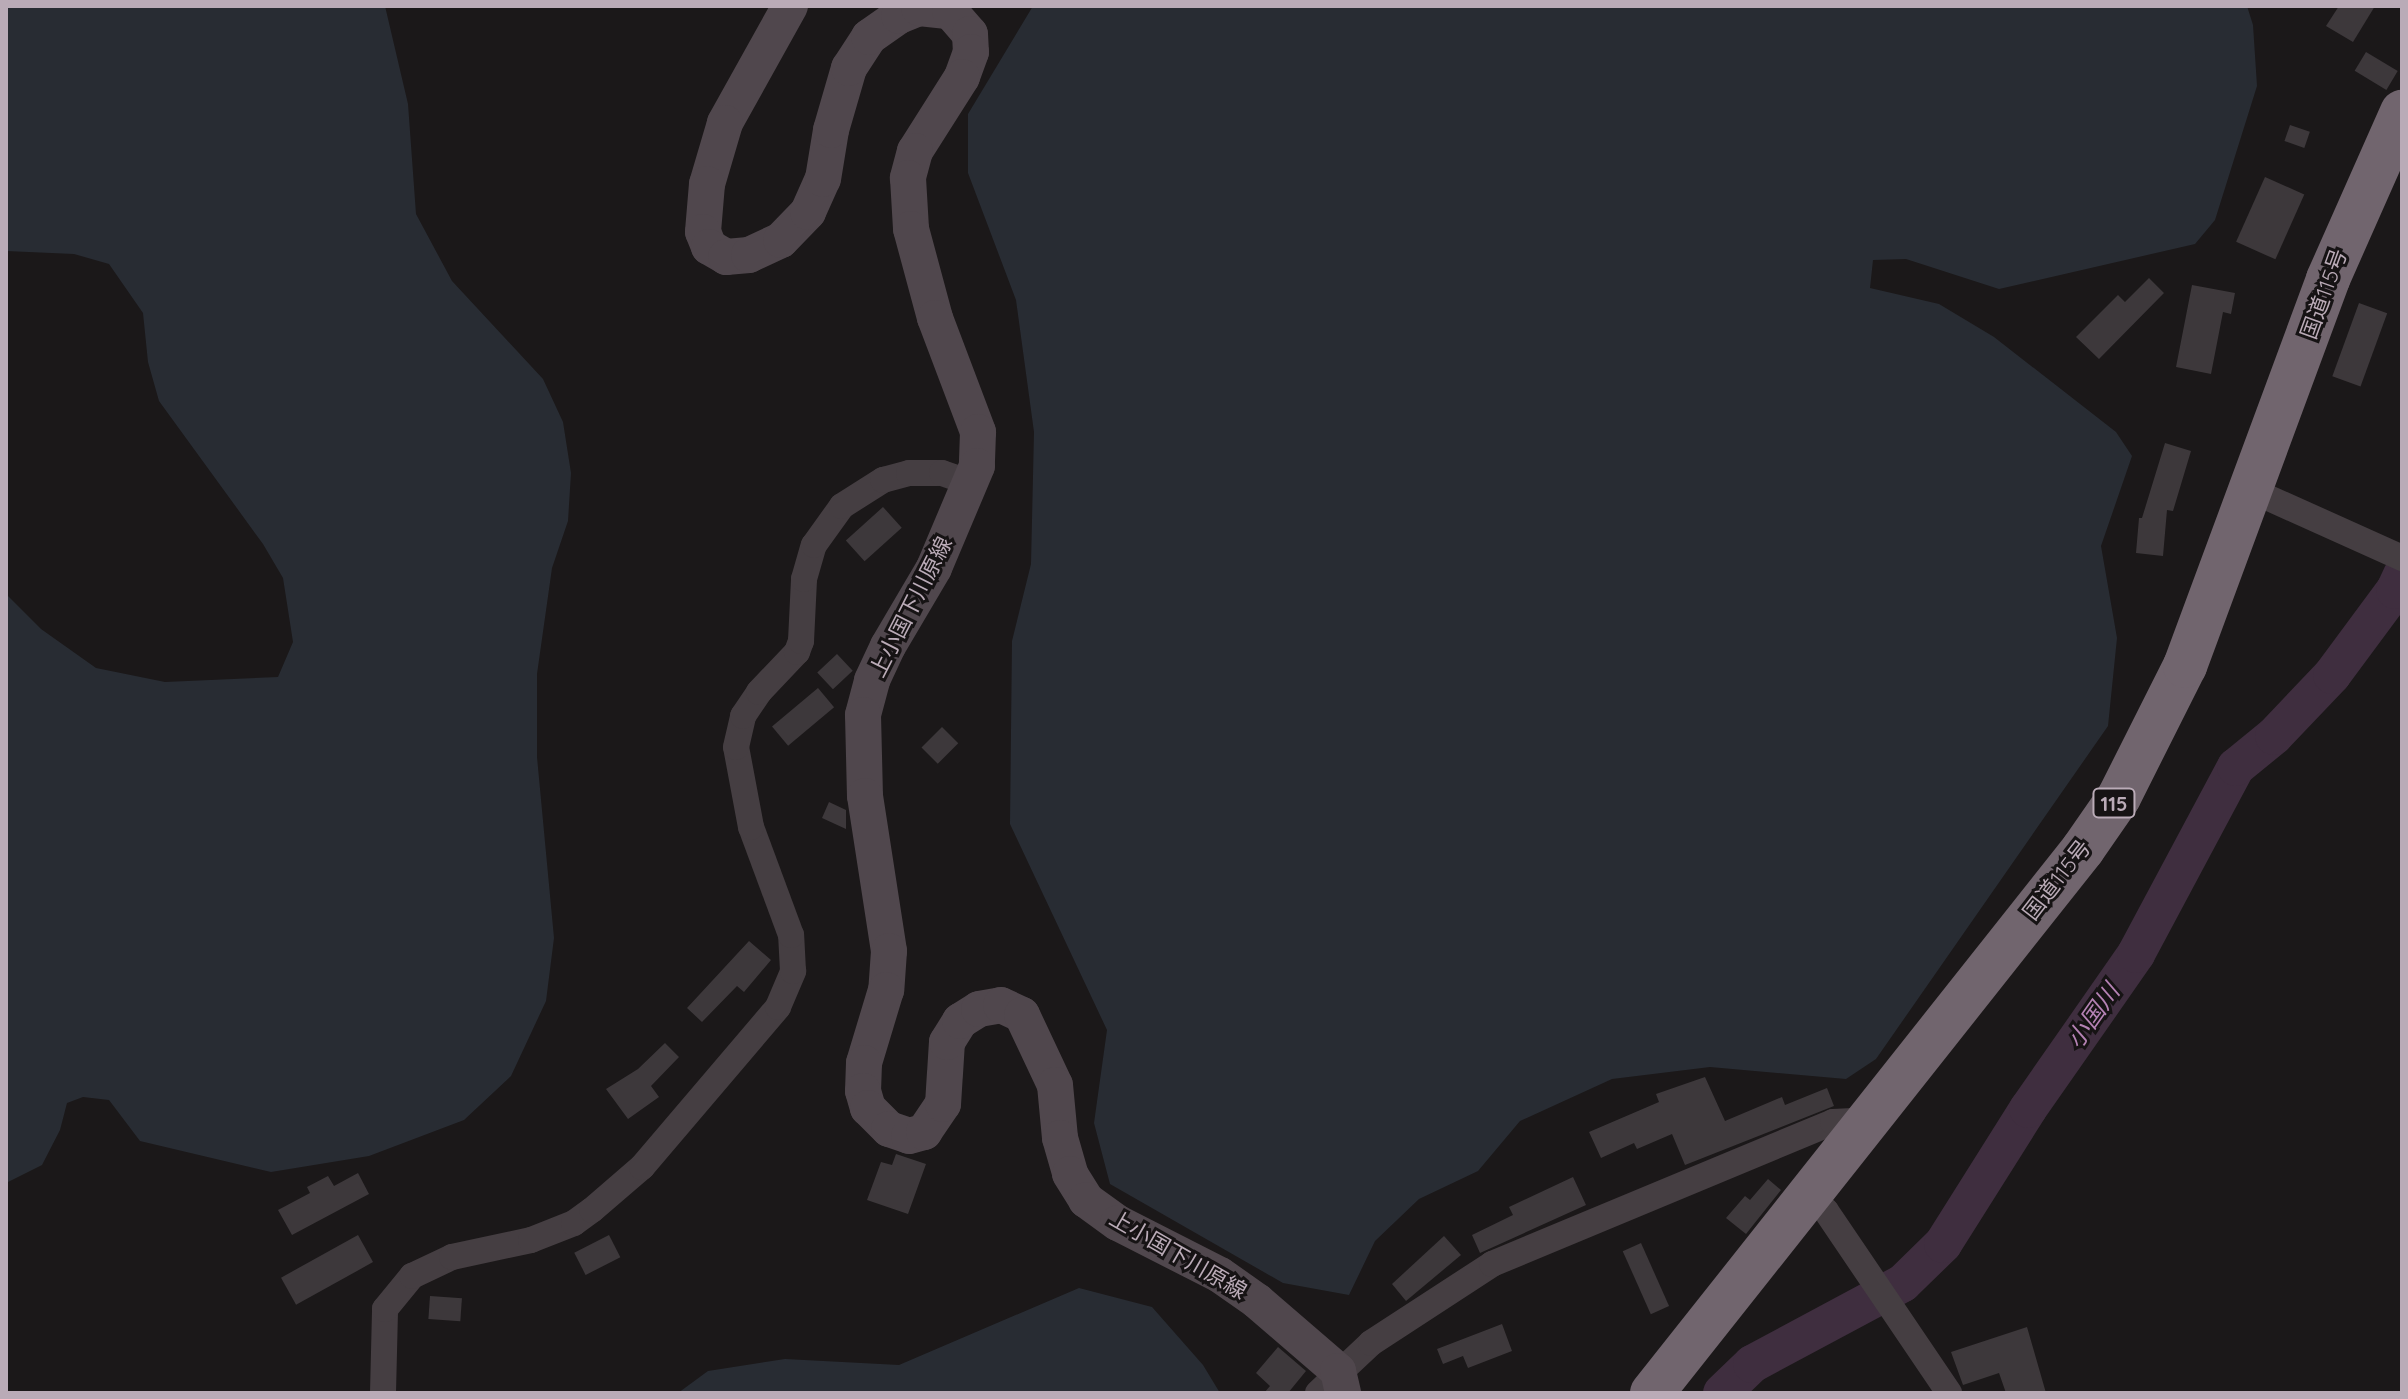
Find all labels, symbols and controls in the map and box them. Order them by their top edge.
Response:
street label: 国道115号 [2295,245,2353,343]
street label: 上小国下川原線 [864,532,958,682]
road number: 115 [2092,787,2136,819]
street label: 国道115号 [2018,835,2096,925]
water label: 小国川 [2061,978,2125,1054]
street label: 上小国下川原線 [1105,1205,1251,1305]

